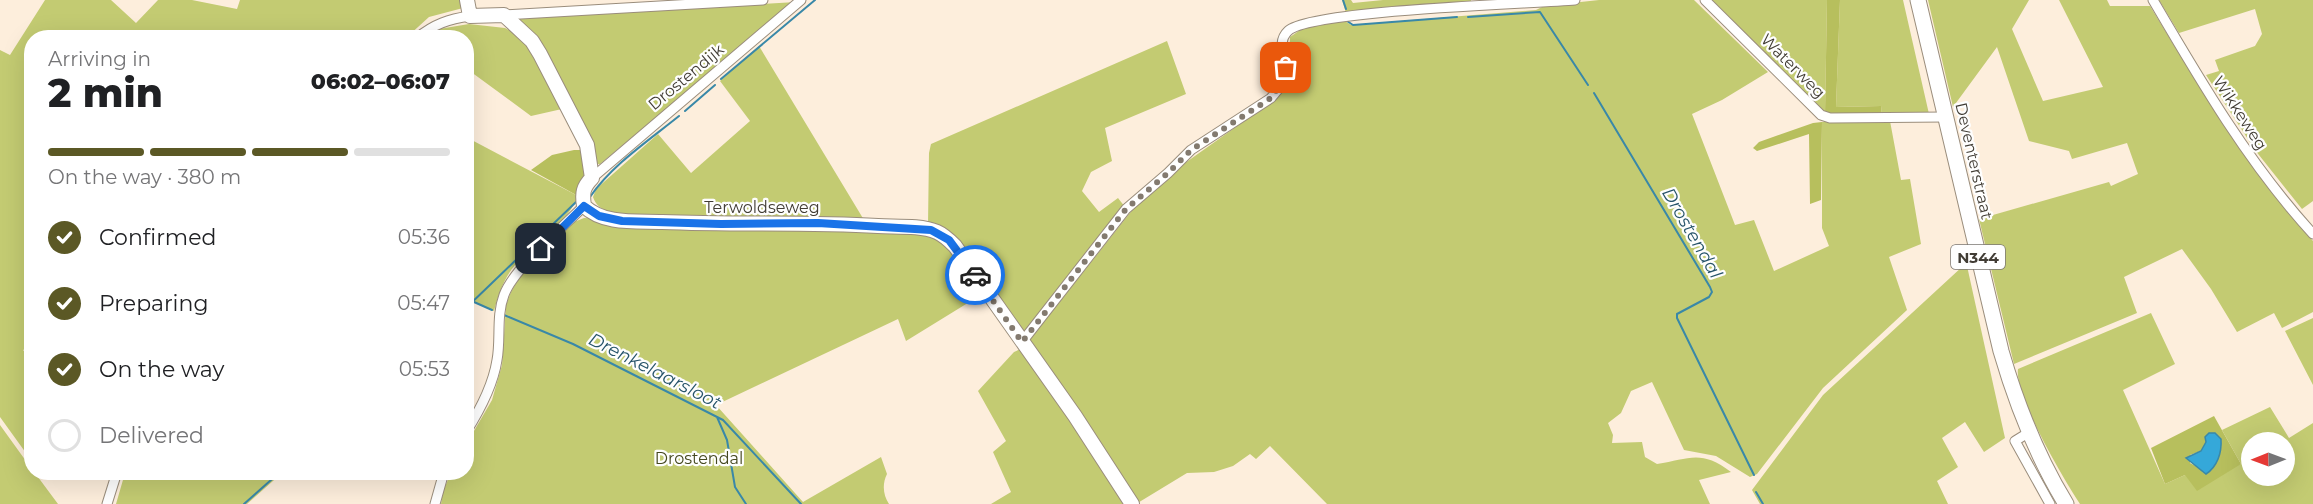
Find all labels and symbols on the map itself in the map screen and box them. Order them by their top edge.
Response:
street label: Waterweg [1757,30,1829,102]
street label: Drostendijk [644,40,728,114]
pin [1260,42,1311,93]
street label: Wikkeweg [2209,72,2271,154]
street label: Deventerstraat [1951,101,1997,222]
water label: Drostendal [1657,184,1727,282]
street label: Terwoldseweg [704,198,820,217]
pin [515,223,566,274]
courier [945,245,1005,305]
road number: N344 [1951,245,2005,269]
water label: Drenkelaarsloot [585,328,726,414]
north arrow [2241,432,2295,486]
park label: Drostendal [655,449,743,468]

